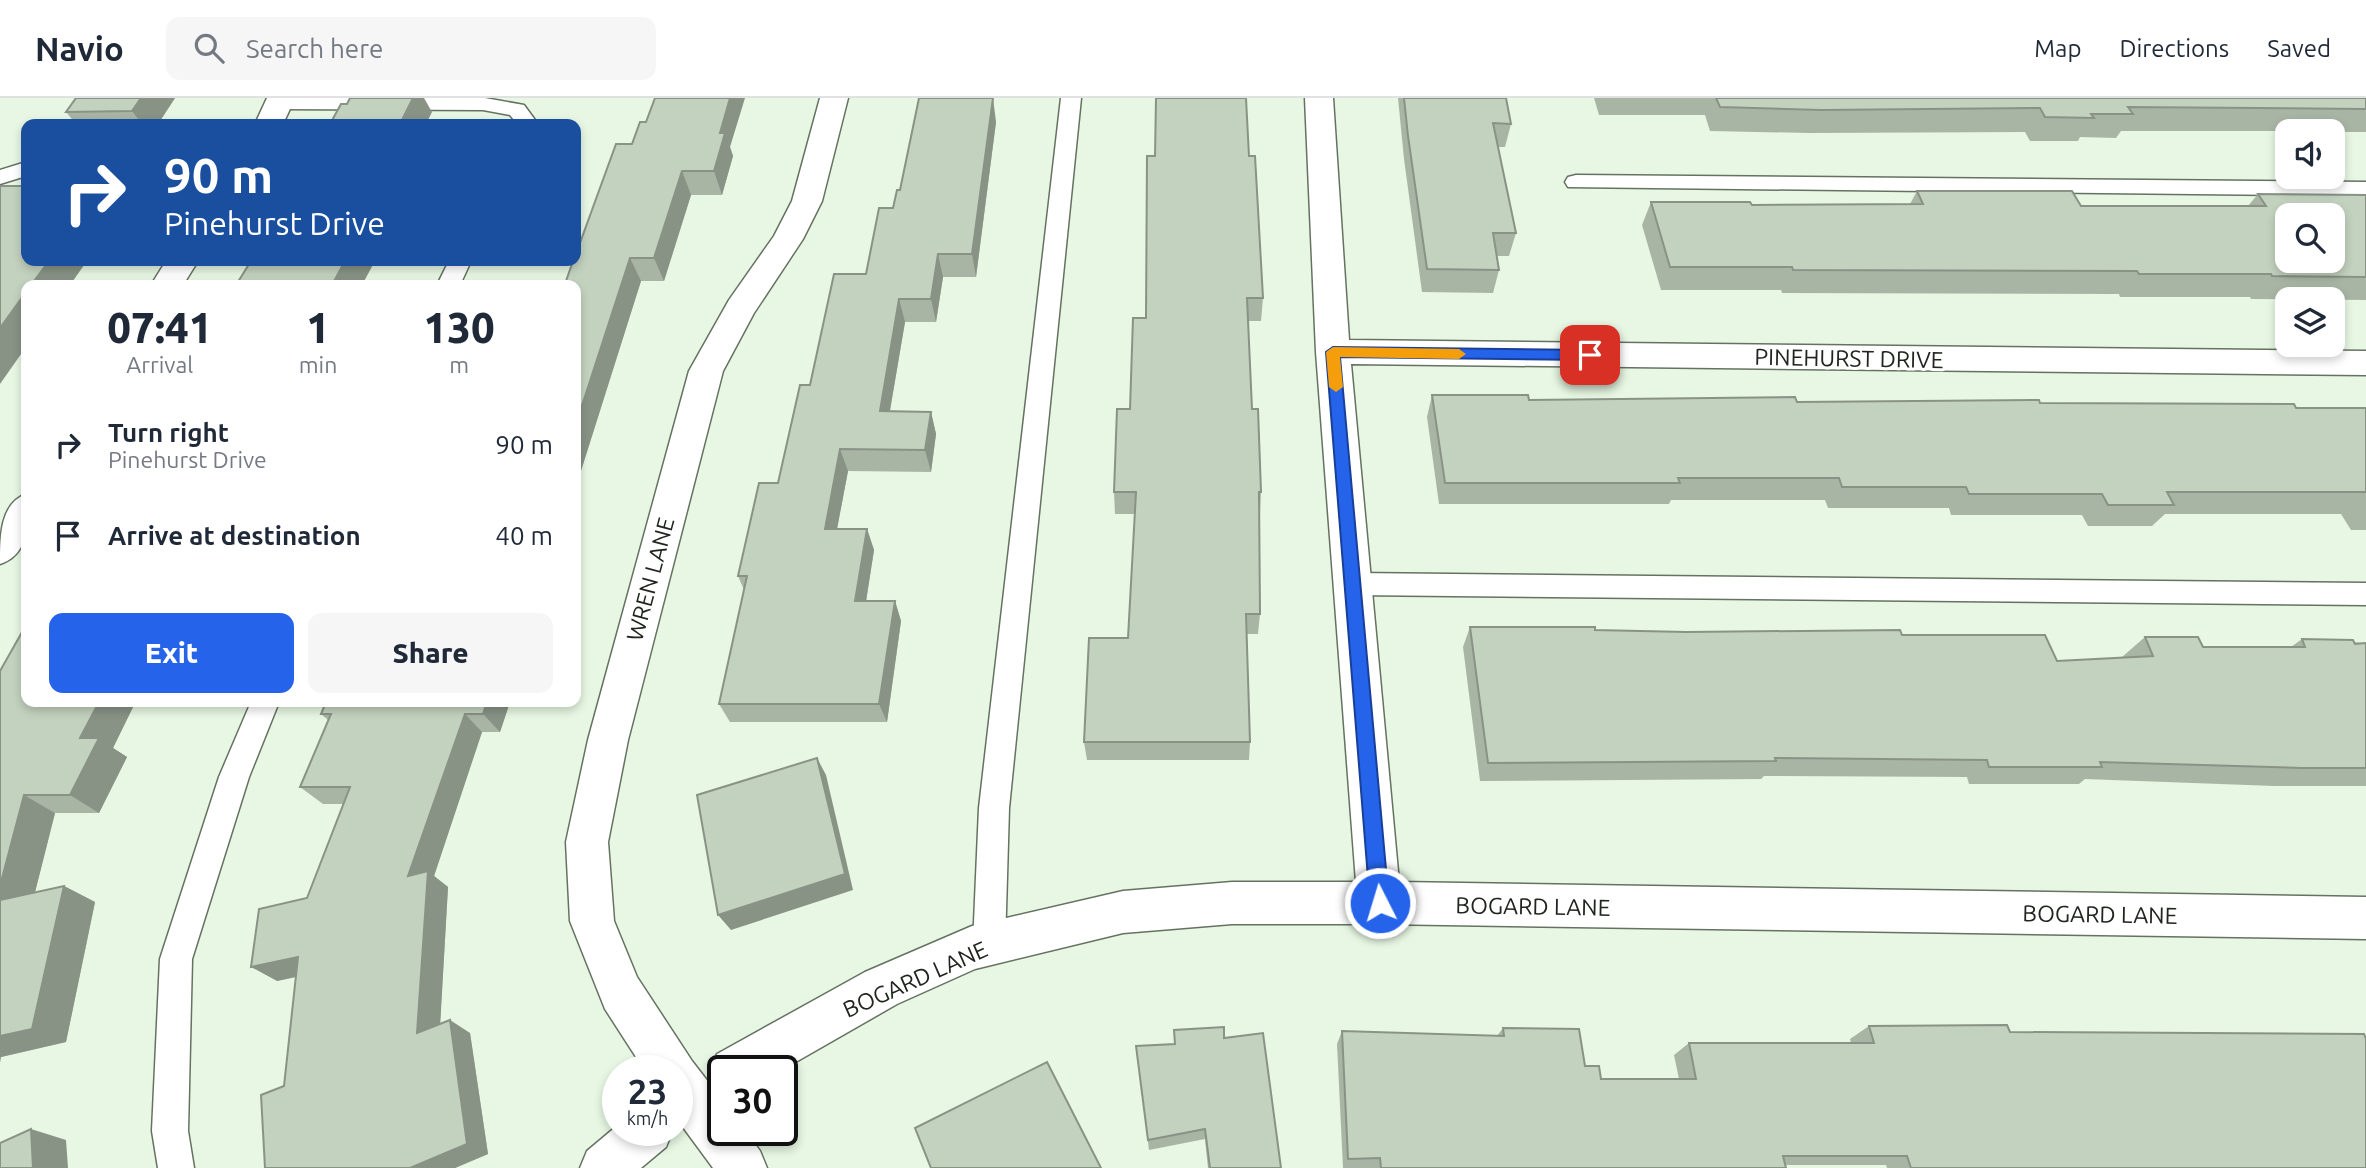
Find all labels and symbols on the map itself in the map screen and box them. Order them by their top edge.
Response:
pin [1560,325,1620,385]
street label: PINEHURST DRIVE [1754,344,1944,372]
street label: WREN LANE [622,515,678,643]
position arrow [1343,866,1417,940]
street label: BOGARD LANE [1455,892,1611,920]
street label: BOGARD LANE [2022,900,2178,928]
street label: BOGARD LANE [839,936,991,1022]
speed limit sign: 30 [707,1055,798,1146]

